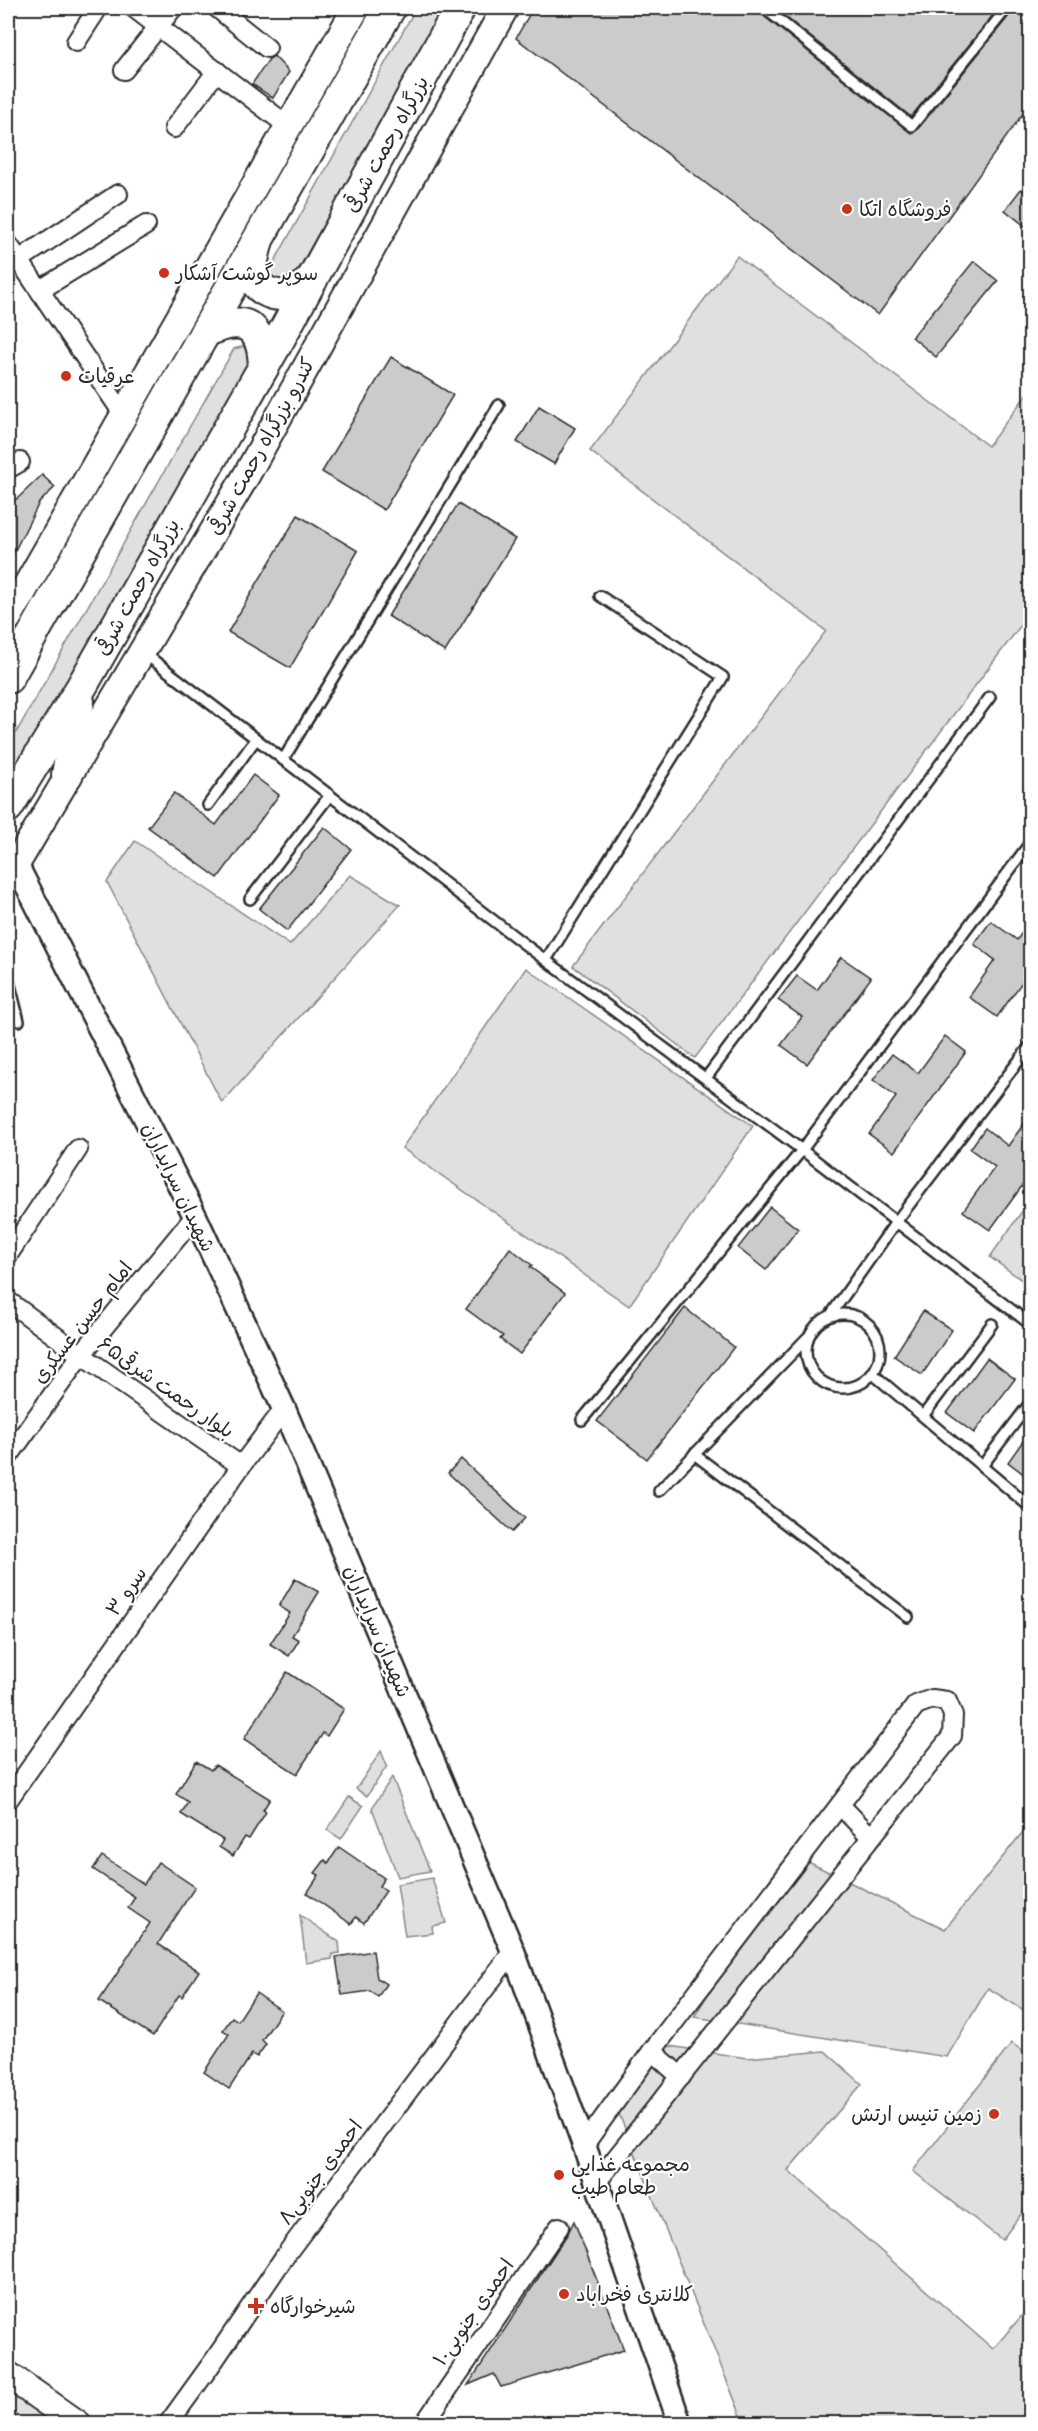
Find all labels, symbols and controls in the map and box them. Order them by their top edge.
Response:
street label: بزرگراه رحمت شرقی [334,69,439,219]
place label: فروشگاه اتکا [859,192,952,227]
marker: فروشگاه اتکا [840,202,854,216]
place label: سوپر گوشت آشکار [174,256,318,291]
marker: سوپر گوشت آشکار [157,266,171,280]
street label: کندرو بزرگراه رحمت شرقی [198,351,325,542]
place label: عرقیات [78,359,135,394]
marker: عرقیات [59,369,73,383]
street label: بزرگراه رحمت شرقی [85,512,190,662]
street label: شهیدان سرایداران [132,1116,225,1258]
street label: امام حسن عسکری [23,1253,142,1392]
street label: بلوار رحمت شرقی۶۵ [90,1327,242,1448]
street label: سرو ۳ [96,1559,156,1624]
street label: شهیدان سرایداران [334,1559,421,1703]
place label: زمین تنیس ارتش [851,2097,982,2132]
marker: زمین تنیس ارتش [987,2107,1001,2121]
street label: احمدی جنوبی۸ [269,2112,372,2233]
place label: مجموعه غذایی طعام طیب [571,2147,690,2205]
marker: مجموعه غذایی طعام طیب [552,2168,566,2182]
street label: احمدی جنوبی۱۰ [423,2251,524,2374]
place label: کلانتری فخراباد [576,2277,693,2312]
marker: کلانتری فخراباد [557,2287,571,2301]
place label: شیرخوارگاه [270,2289,356,2324]
marker: شیرخوارگاه [247,2297,265,2315]

